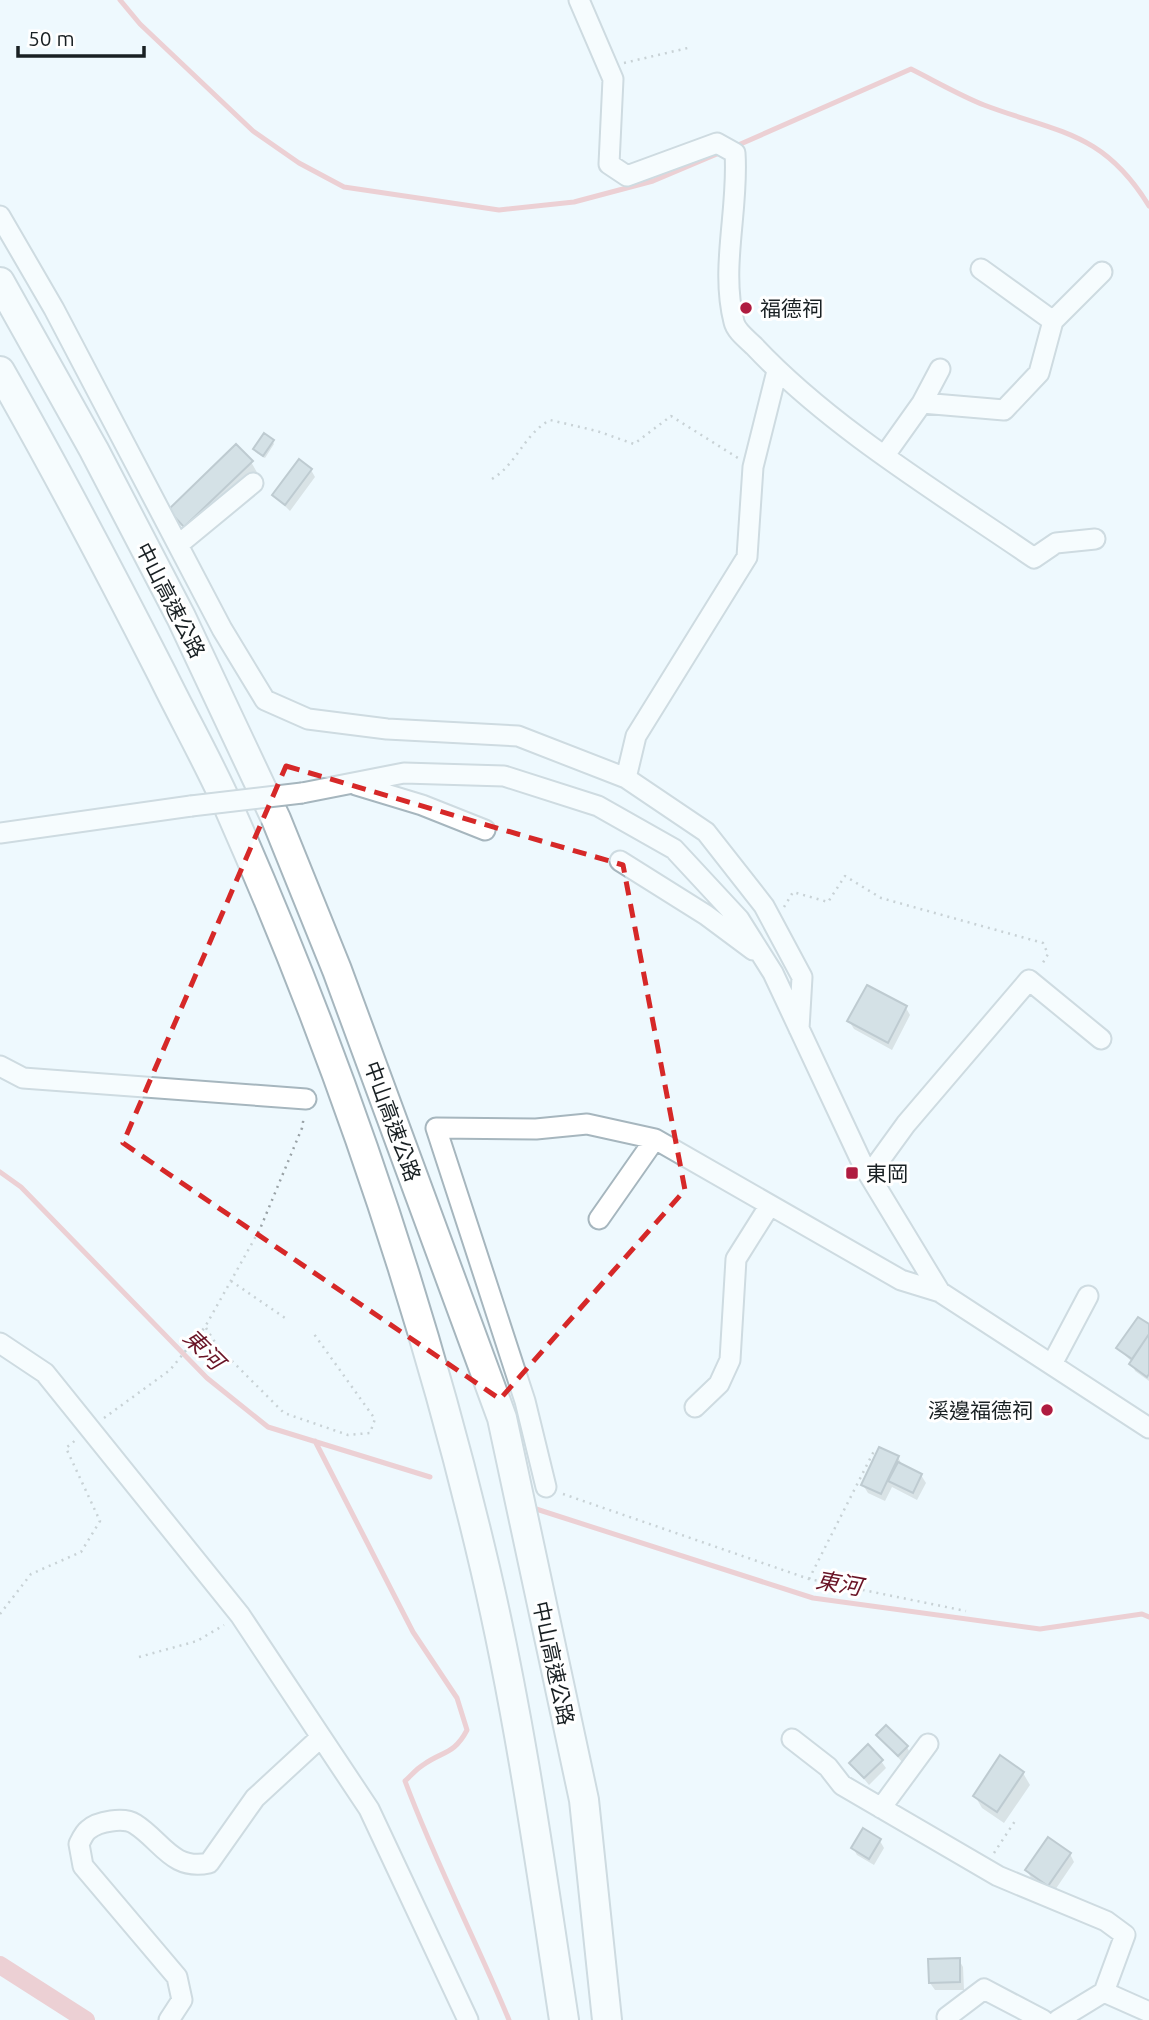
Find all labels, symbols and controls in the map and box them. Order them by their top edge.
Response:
scale bar [18,14,144,58]
text: 50 m [28,26,75,50]
place label: 福德祠 [760,296,823,320]
marker: 福德祠 [738,300,754,316]
street label: 中山高速公路 [132,538,210,662]
street label: 中山高速公路 [360,1058,426,1184]
place label: 東岡 [866,1161,908,1185]
marker: 東岡 [844,1165,860,1181]
water label: 東河 [179,1324,232,1377]
place label: 溪邊福德祠 [928,1398,1033,1422]
marker: 溪邊福德祠 [1039,1402,1055,1418]
water label: 東河 [814,1567,868,1600]
street label: 中山高速公路 [529,1599,579,1727]

